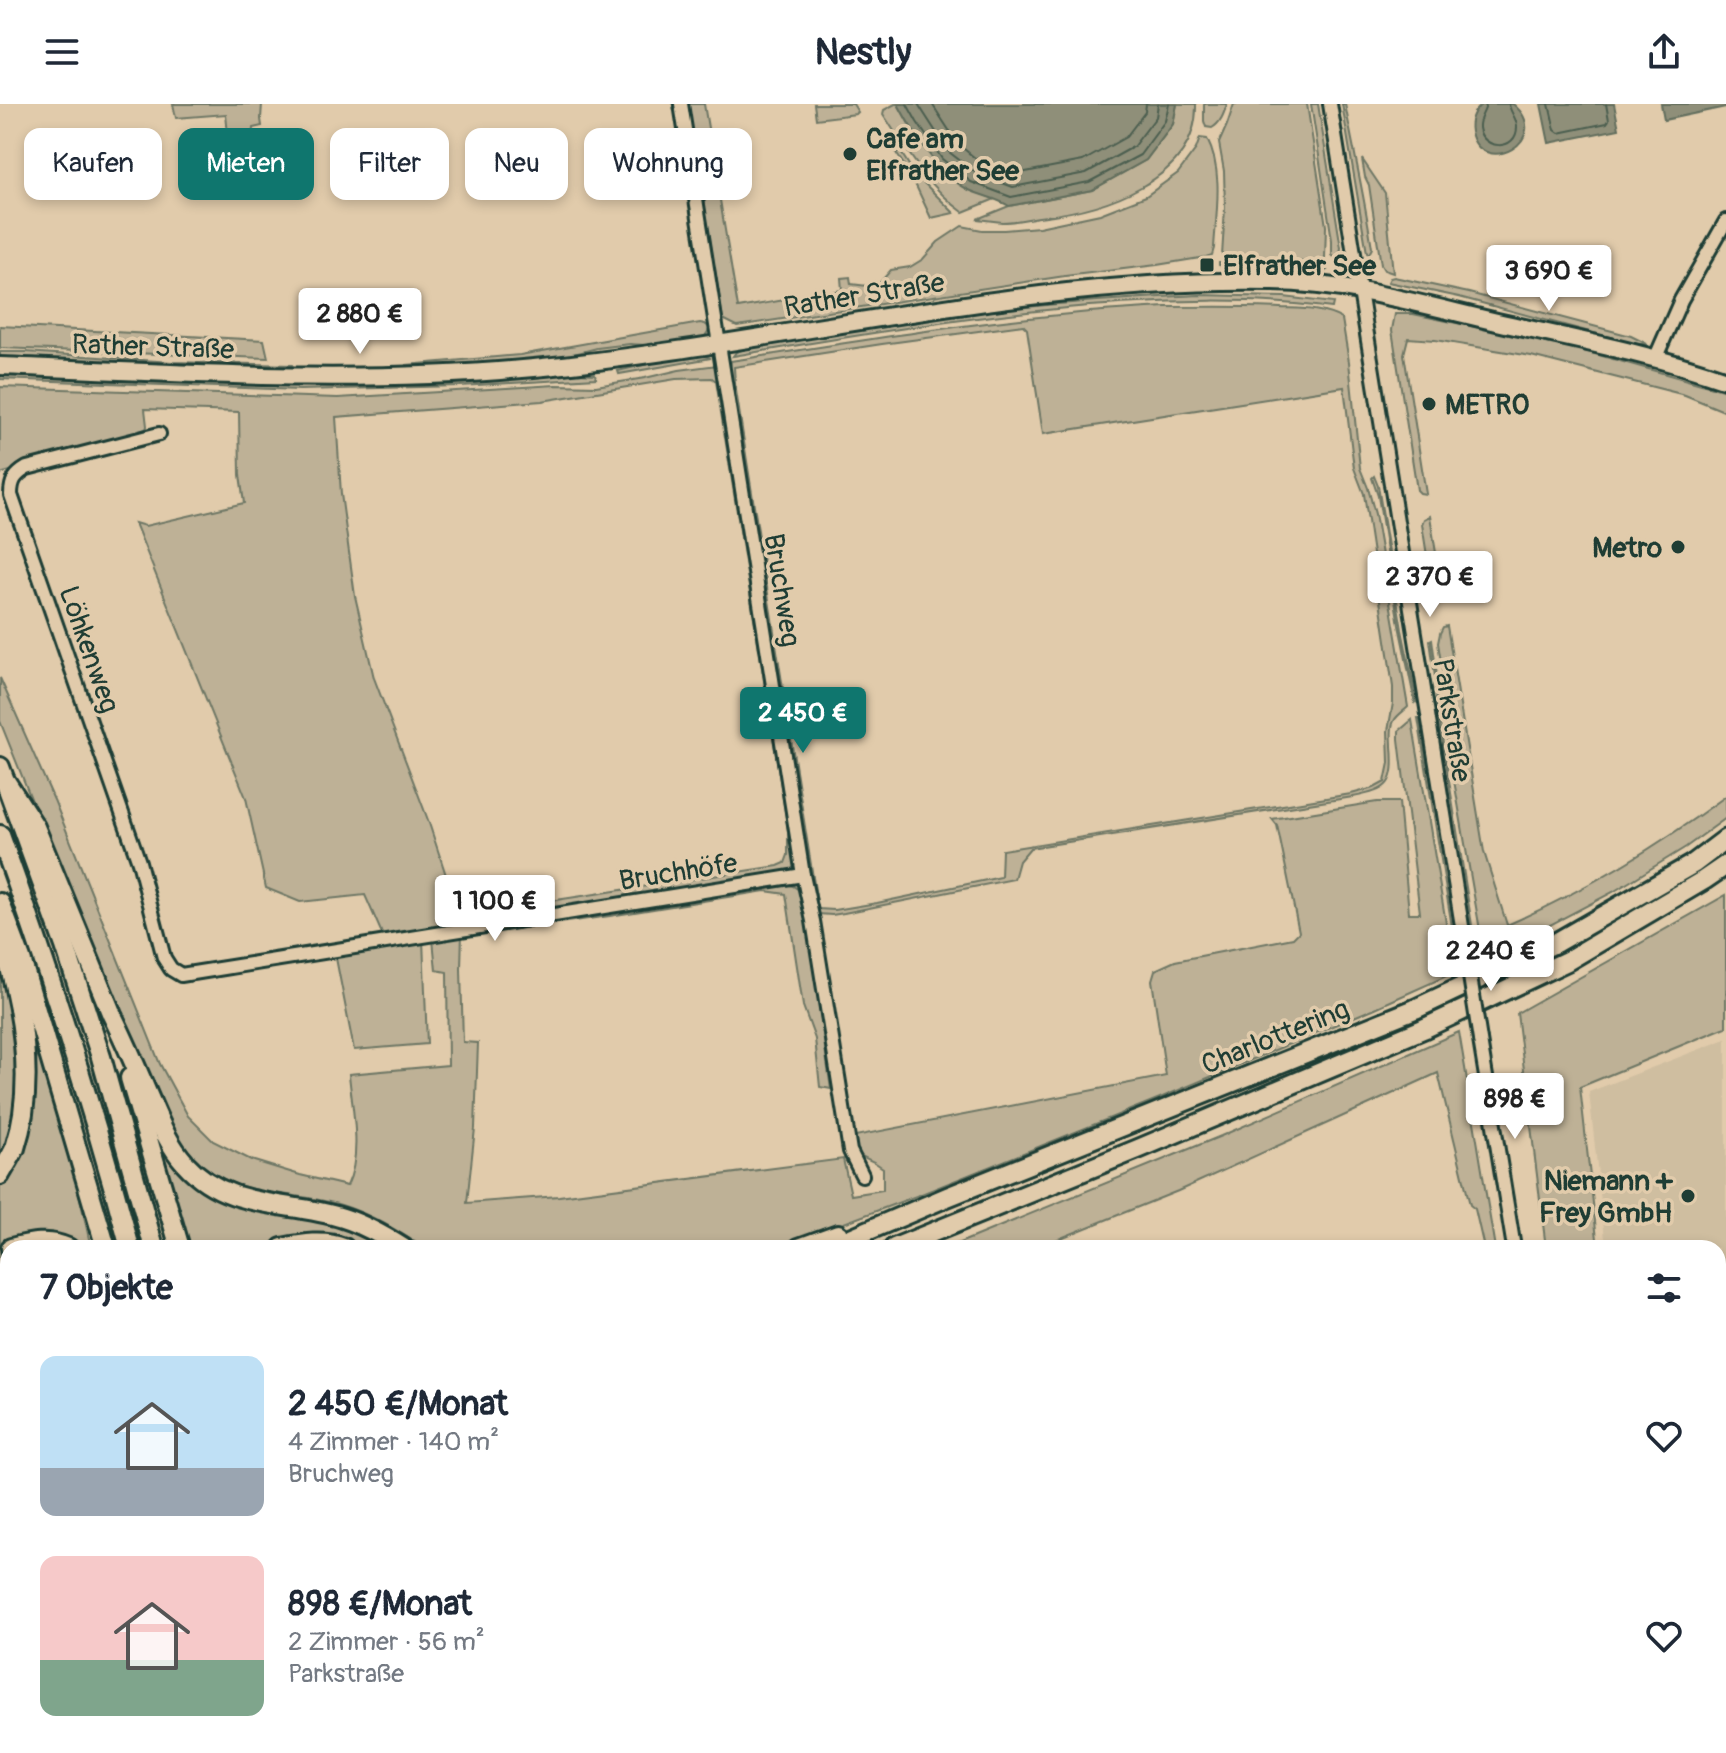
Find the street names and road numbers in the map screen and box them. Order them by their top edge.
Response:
street label: Rather Straße [781,265,947,325]
street label: Rather Straße [71,327,235,368]
street label: Bruchweg [755,531,808,649]
street label: Löhkenweg [51,581,127,717]
street label: Parkstraße [1424,656,1479,785]
street label: Bruchhöfe [617,846,740,899]
street label: Charlottering [1197,992,1355,1083]

